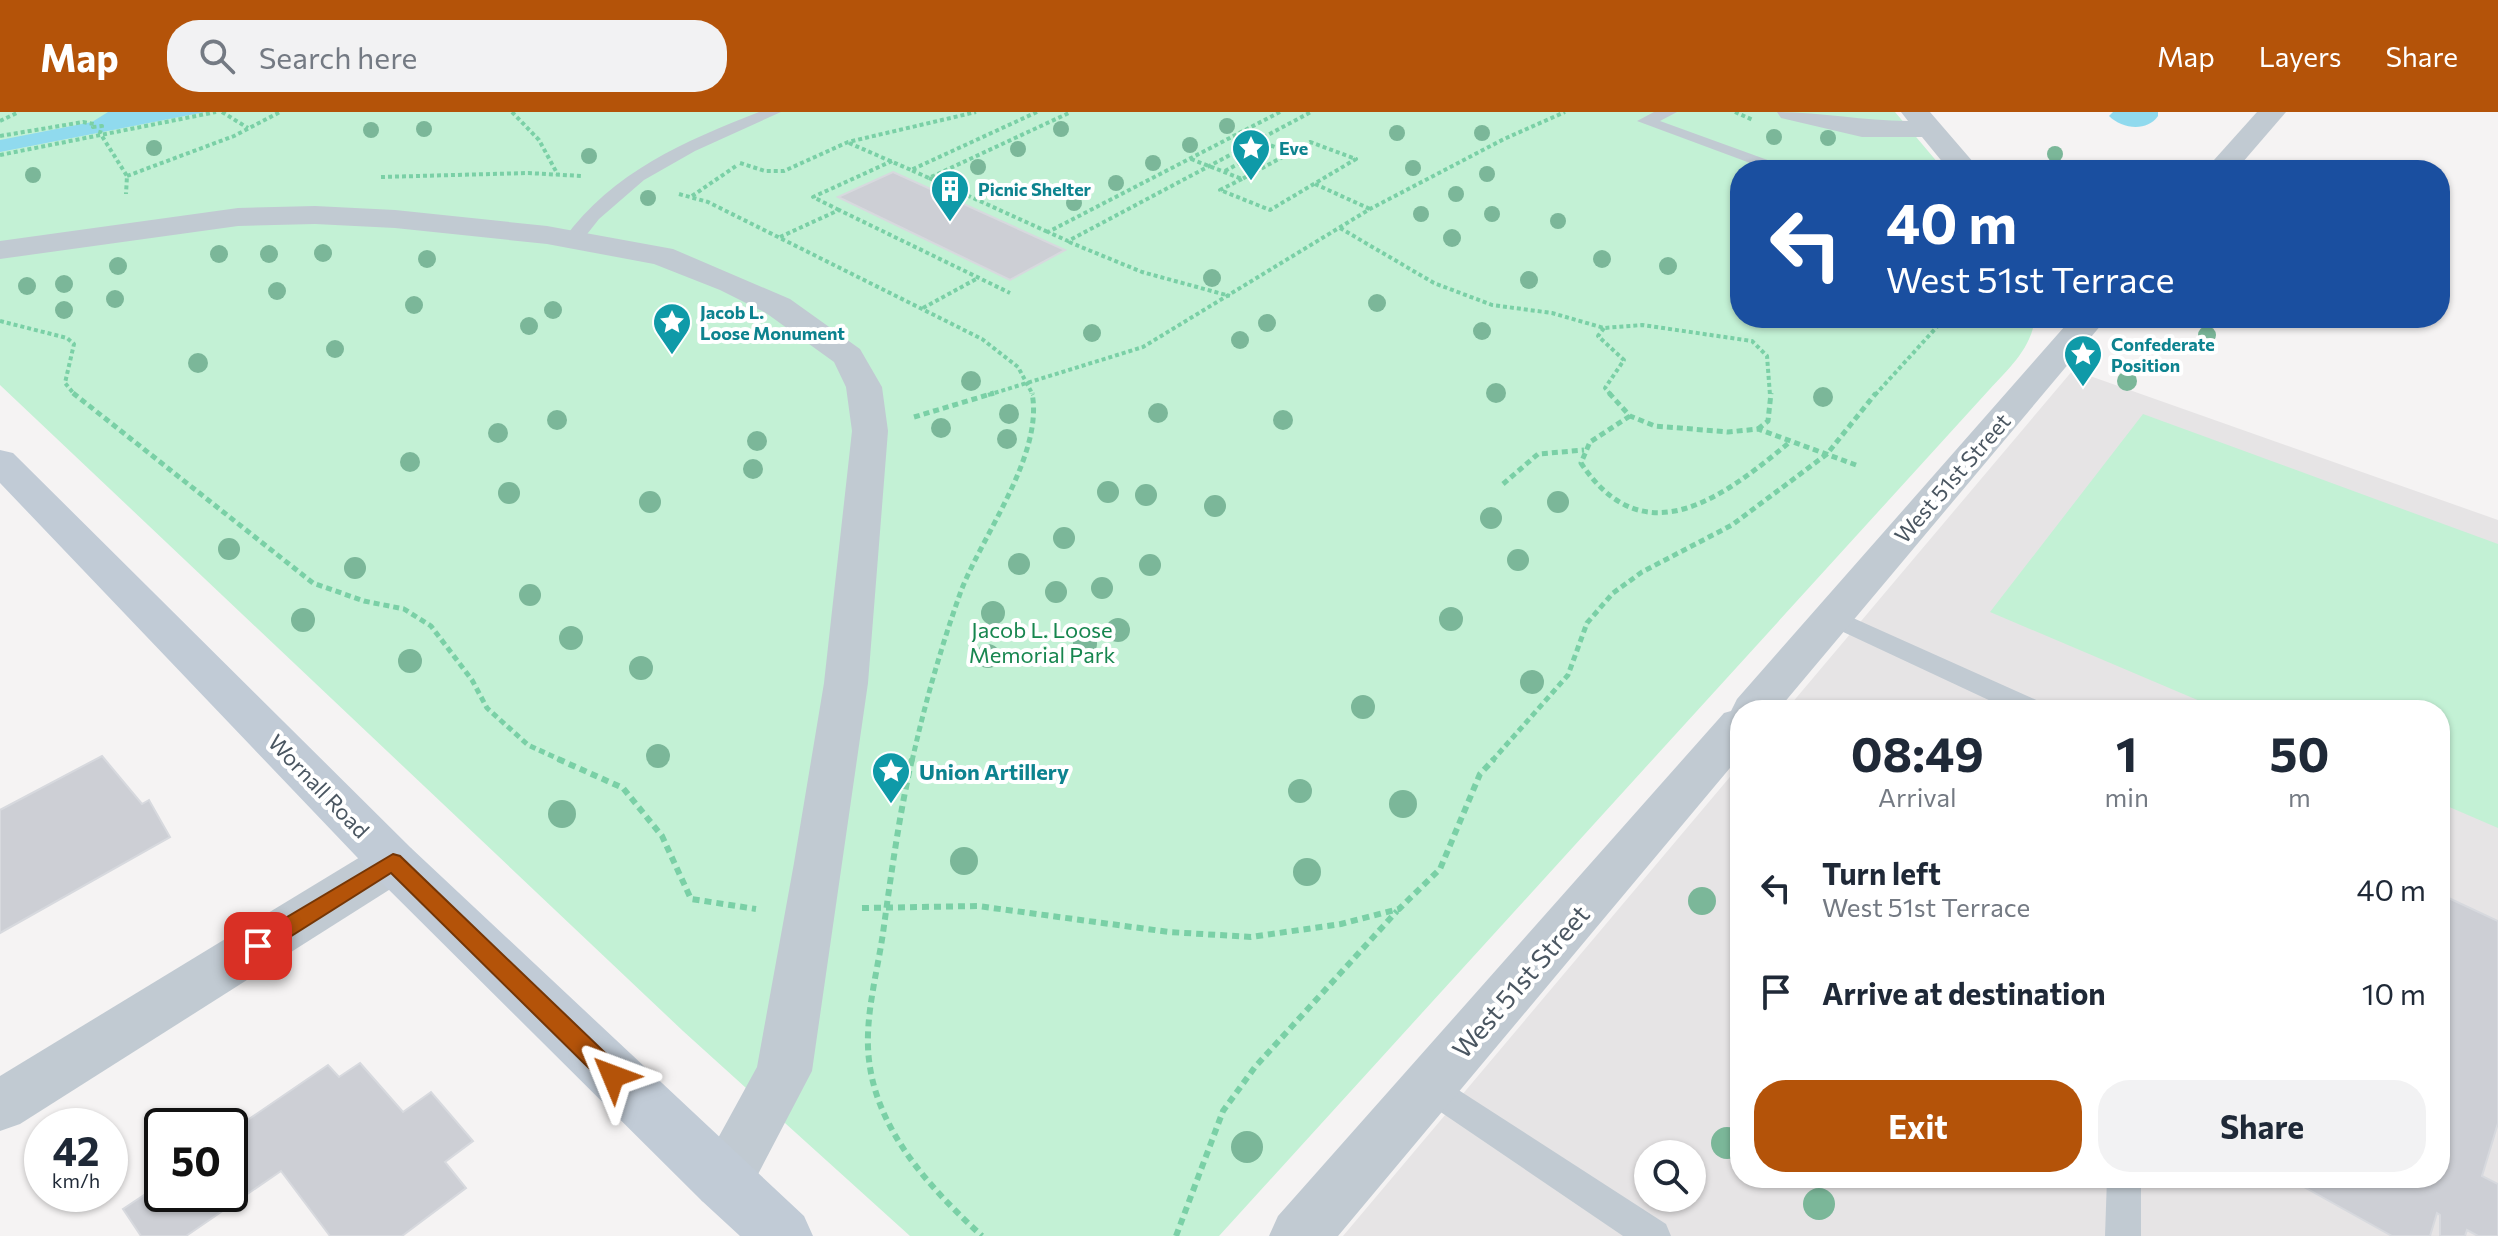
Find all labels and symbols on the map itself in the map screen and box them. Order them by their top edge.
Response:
place icon: Eve [1230,127,1272,182]
place label: Eve [1279,137,1308,159]
building icon: Picnic Shelter [929,168,971,223]
place label: Picnic Shelter [978,178,1092,200]
place icon: Jacob L. Loose Monument [651,301,693,356]
place label: Jacob L. Loose Monument [700,301,845,344]
place icon: Confederate Position [2062,333,2104,388]
place label: Confederate Position [2111,333,2215,376]
street label: West 51st Street [1888,408,2016,548]
park label: Jacob L. Loose Memorial Park [969,616,1115,668]
street label: Wornall Road [263,729,375,843]
place icon: Union Artillery [870,750,912,805]
place label: Union Artillery [919,758,1069,785]
street label: West 51st Street [1445,898,1595,1064]
pin [224,912,292,980]
position arrow [571,1034,655,1118]
speed limit sign: 50 [144,1108,248,1212]

